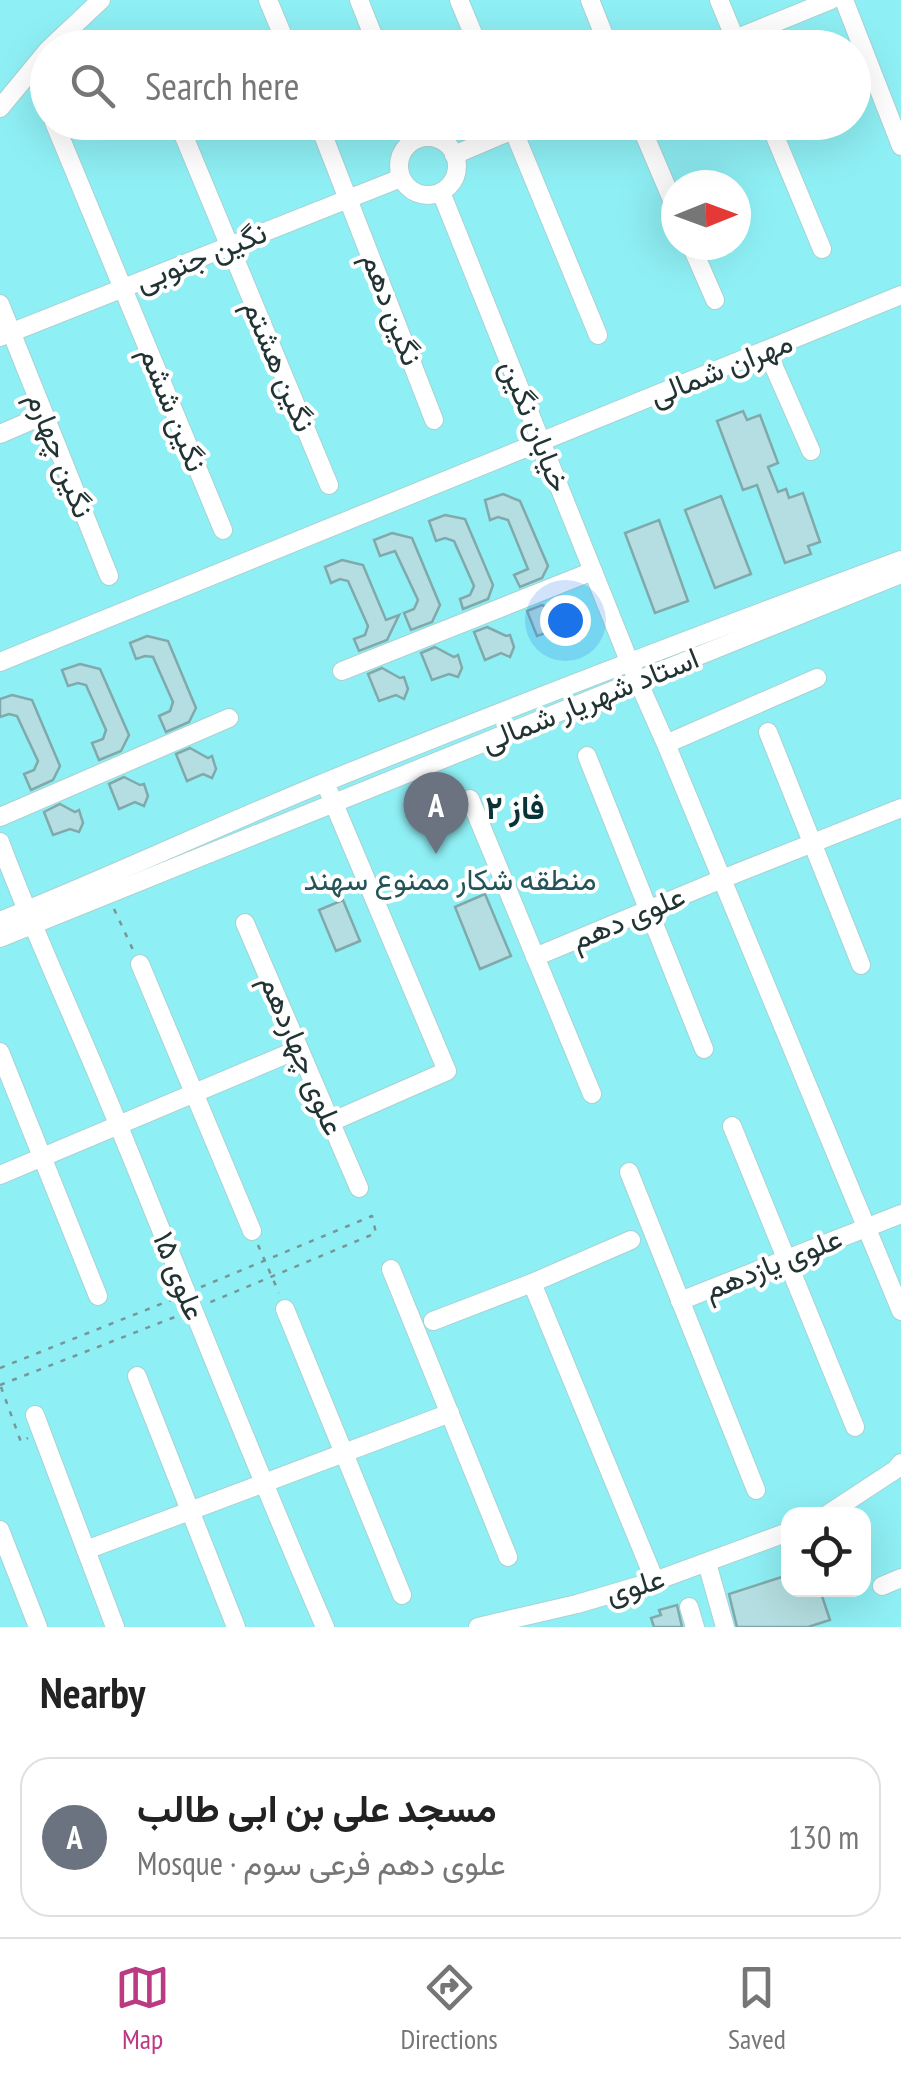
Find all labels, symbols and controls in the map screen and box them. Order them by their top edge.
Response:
search box [30,30,871,140]
icon: search [65,58,120,113]
text: Search here [145,61,299,110]
north arrow [661,170,751,260]
street label: نگین جنوبی [129,212,272,300]
street label: نگین دهم [353,246,433,371]
street label: نگین هشتم [234,293,326,438]
street label: مهران شمالی [643,321,798,414]
street label: نگین ششم [131,340,217,477]
street label: خیابان نگین [492,353,581,497]
street label: نگین چهارم [17,386,104,524]
your location [540,595,591,646]
street label: استاد شهریار شمالی [475,637,704,760]
pin: A [404,772,468,854]
district label: فاز ۲ [485,786,545,828]
park label: منطقه شکار ممنوع سهند [304,859,596,900]
street label: علوی دهم [564,875,691,959]
street label: علوی چهاردهم [250,968,355,1142]
street label: علوی یازدهم [698,1217,848,1309]
street label: علوی ۱۵ [145,1225,216,1326]
map controls [781,1507,871,1597]
button: locate [781,1507,871,1597]
street label: علوی [600,1557,669,1612]
text: Nearby [40,1665,145,1720]
text: مسجد علی بن ابی طالب [137,1783,497,1832]
text: A [66,1816,83,1858]
text: 130 m [788,1816,859,1858]
text: Mosque · علوی دهم فرعی سوم [137,1842,506,1884]
tab: Map [115,1960,170,2057]
tab: Directions [400,1960,498,2057]
tab: Saved [728,1960,786,2057]

